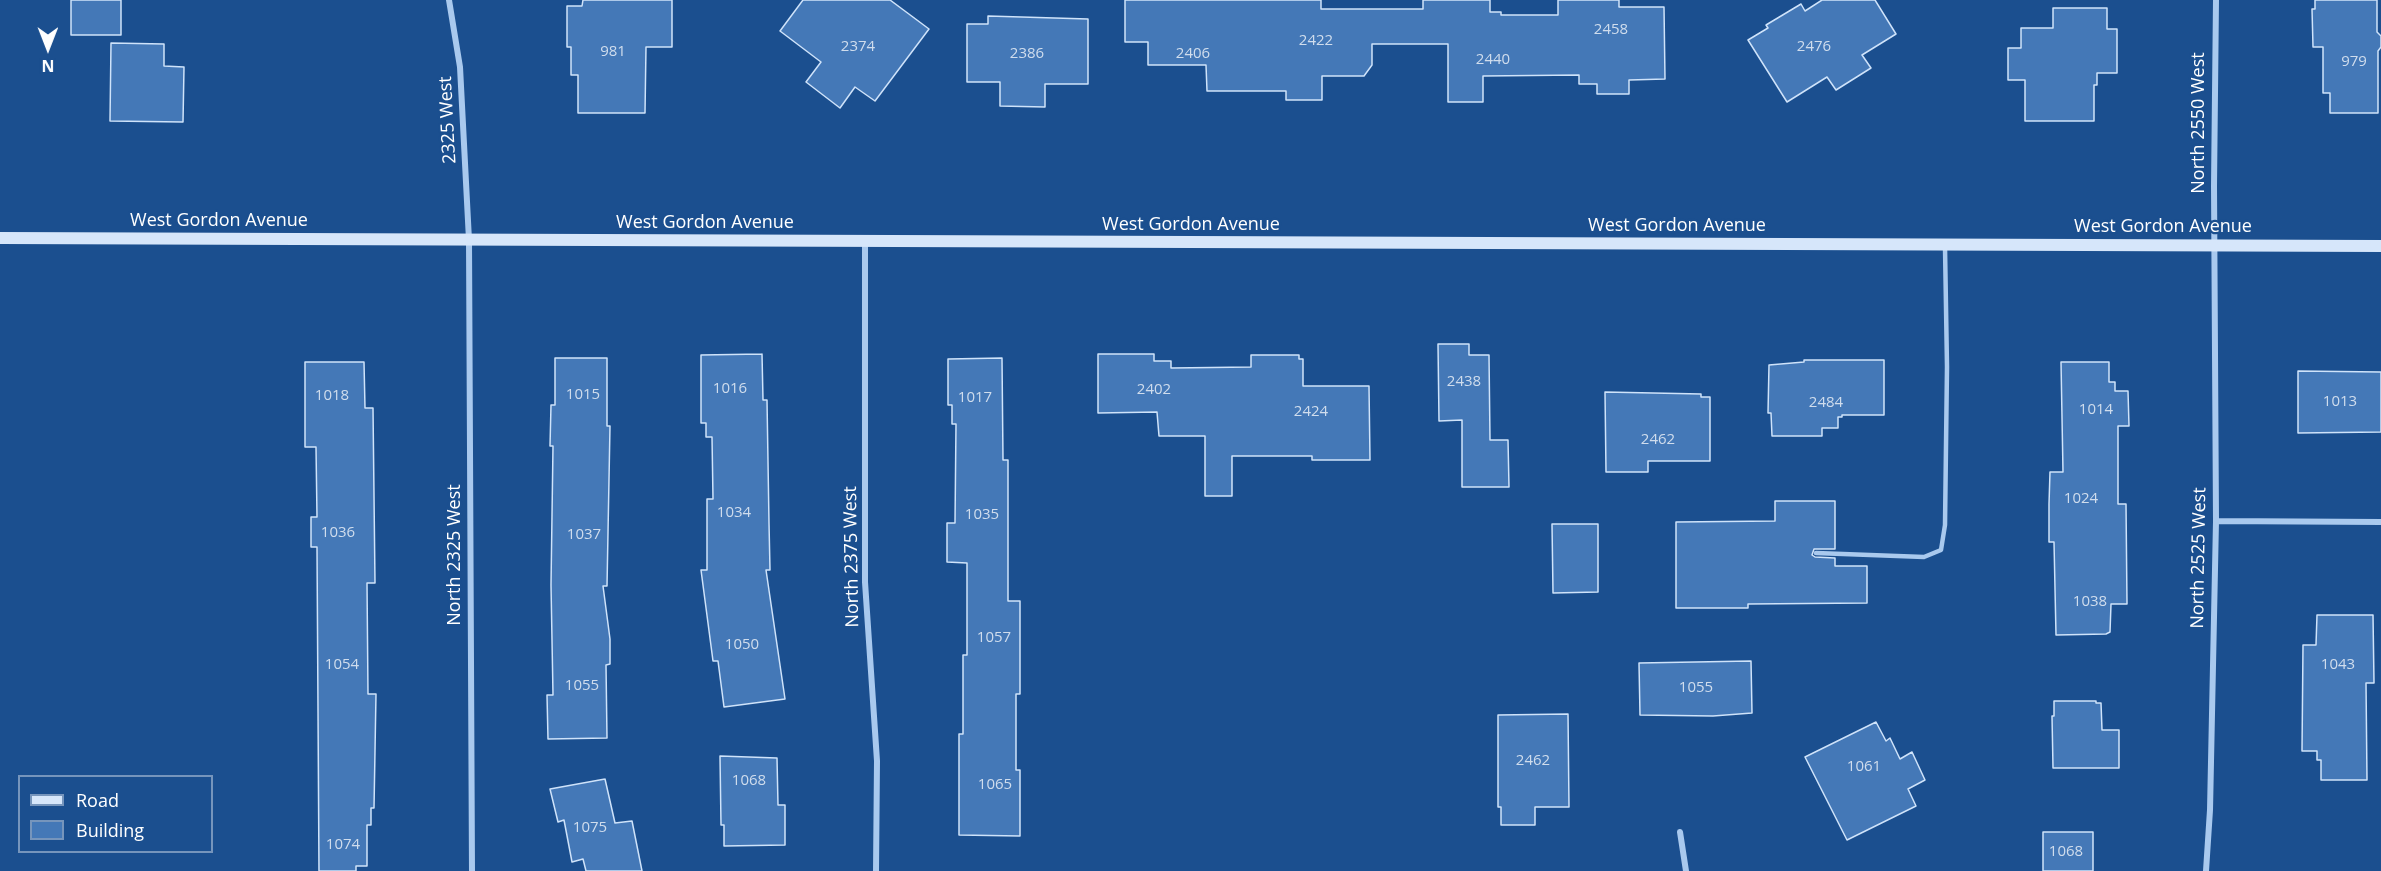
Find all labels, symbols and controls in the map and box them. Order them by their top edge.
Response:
north arrow [18,18,78,78]
house number: 2458 [1594,21,1628,39]
house number: 2422 [1299,32,1333,50]
house number: 2374 [841,38,875,56]
house number: 2476 [1797,38,1831,56]
house number: 981 [600,43,626,61]
house number: 2386 [1010,45,1044,63]
house number: 2406 [1176,45,1210,63]
house number: 2440 [1476,51,1510,69]
street label: North 2550 West [2188,52,2210,194]
house number: 979 [2341,53,2367,71]
text: N [42,55,55,77]
street label: 2325 West [435,76,461,164]
street label: West Gordon Avenue [130,210,308,232]
street label: West Gordon Avenue [616,212,794,234]
street label: West Gordon Avenue [1102,214,1280,236]
street label: West Gordon Avenue [1588,215,1766,237]
street label: West Gordon Avenue [2074,216,2252,238]
house number: 2438 [1447,373,1481,391]
house number: 1016 [713,380,747,398]
house number: 2402 [1137,381,1171,399]
house number: 1015 [566,386,600,404]
house number: 1018 [315,387,349,405]
house number: 1017 [958,389,992,407]
house number: 1013 [2323,393,2357,411]
house number: 2484 [1809,394,1843,412]
house number: 1014 [2079,401,2113,419]
house number: 2424 [1294,403,1328,421]
house number: 2462 [1641,431,1675,449]
street label: North 2325 West [444,484,466,626]
street label: North 2375 West [840,486,864,628]
street label: North 2525 West [2187,487,2211,629]
house number: 1024 [2064,490,2098,508]
house number: 1034 [717,504,751,522]
house number: 1035 [965,506,999,524]
house number: 1036 [321,524,355,542]
house number: 1037 [567,526,601,544]
house number: 1038 [2073,593,2107,611]
house number: 1057 [977,629,1011,647]
house number: 1050 [725,636,759,654]
house number: 1054 [325,656,359,674]
house number: 1043 [2321,656,2355,674]
house number: 1055 [565,677,599,695]
house number: 1055 [1679,679,1713,697]
house number: 2462 [1516,752,1550,770]
house number: 1061 [1847,758,1881,776]
house number: 1068 [732,772,766,790]
legend [18,775,213,853]
house number: 1065 [978,776,1012,794]
text: Road [76,788,119,812]
text: Building [76,818,144,842]
house number: 1075 [573,819,607,837]
house number: 1074 [326,836,360,854]
house number: 1068 [2049,843,2083,861]

